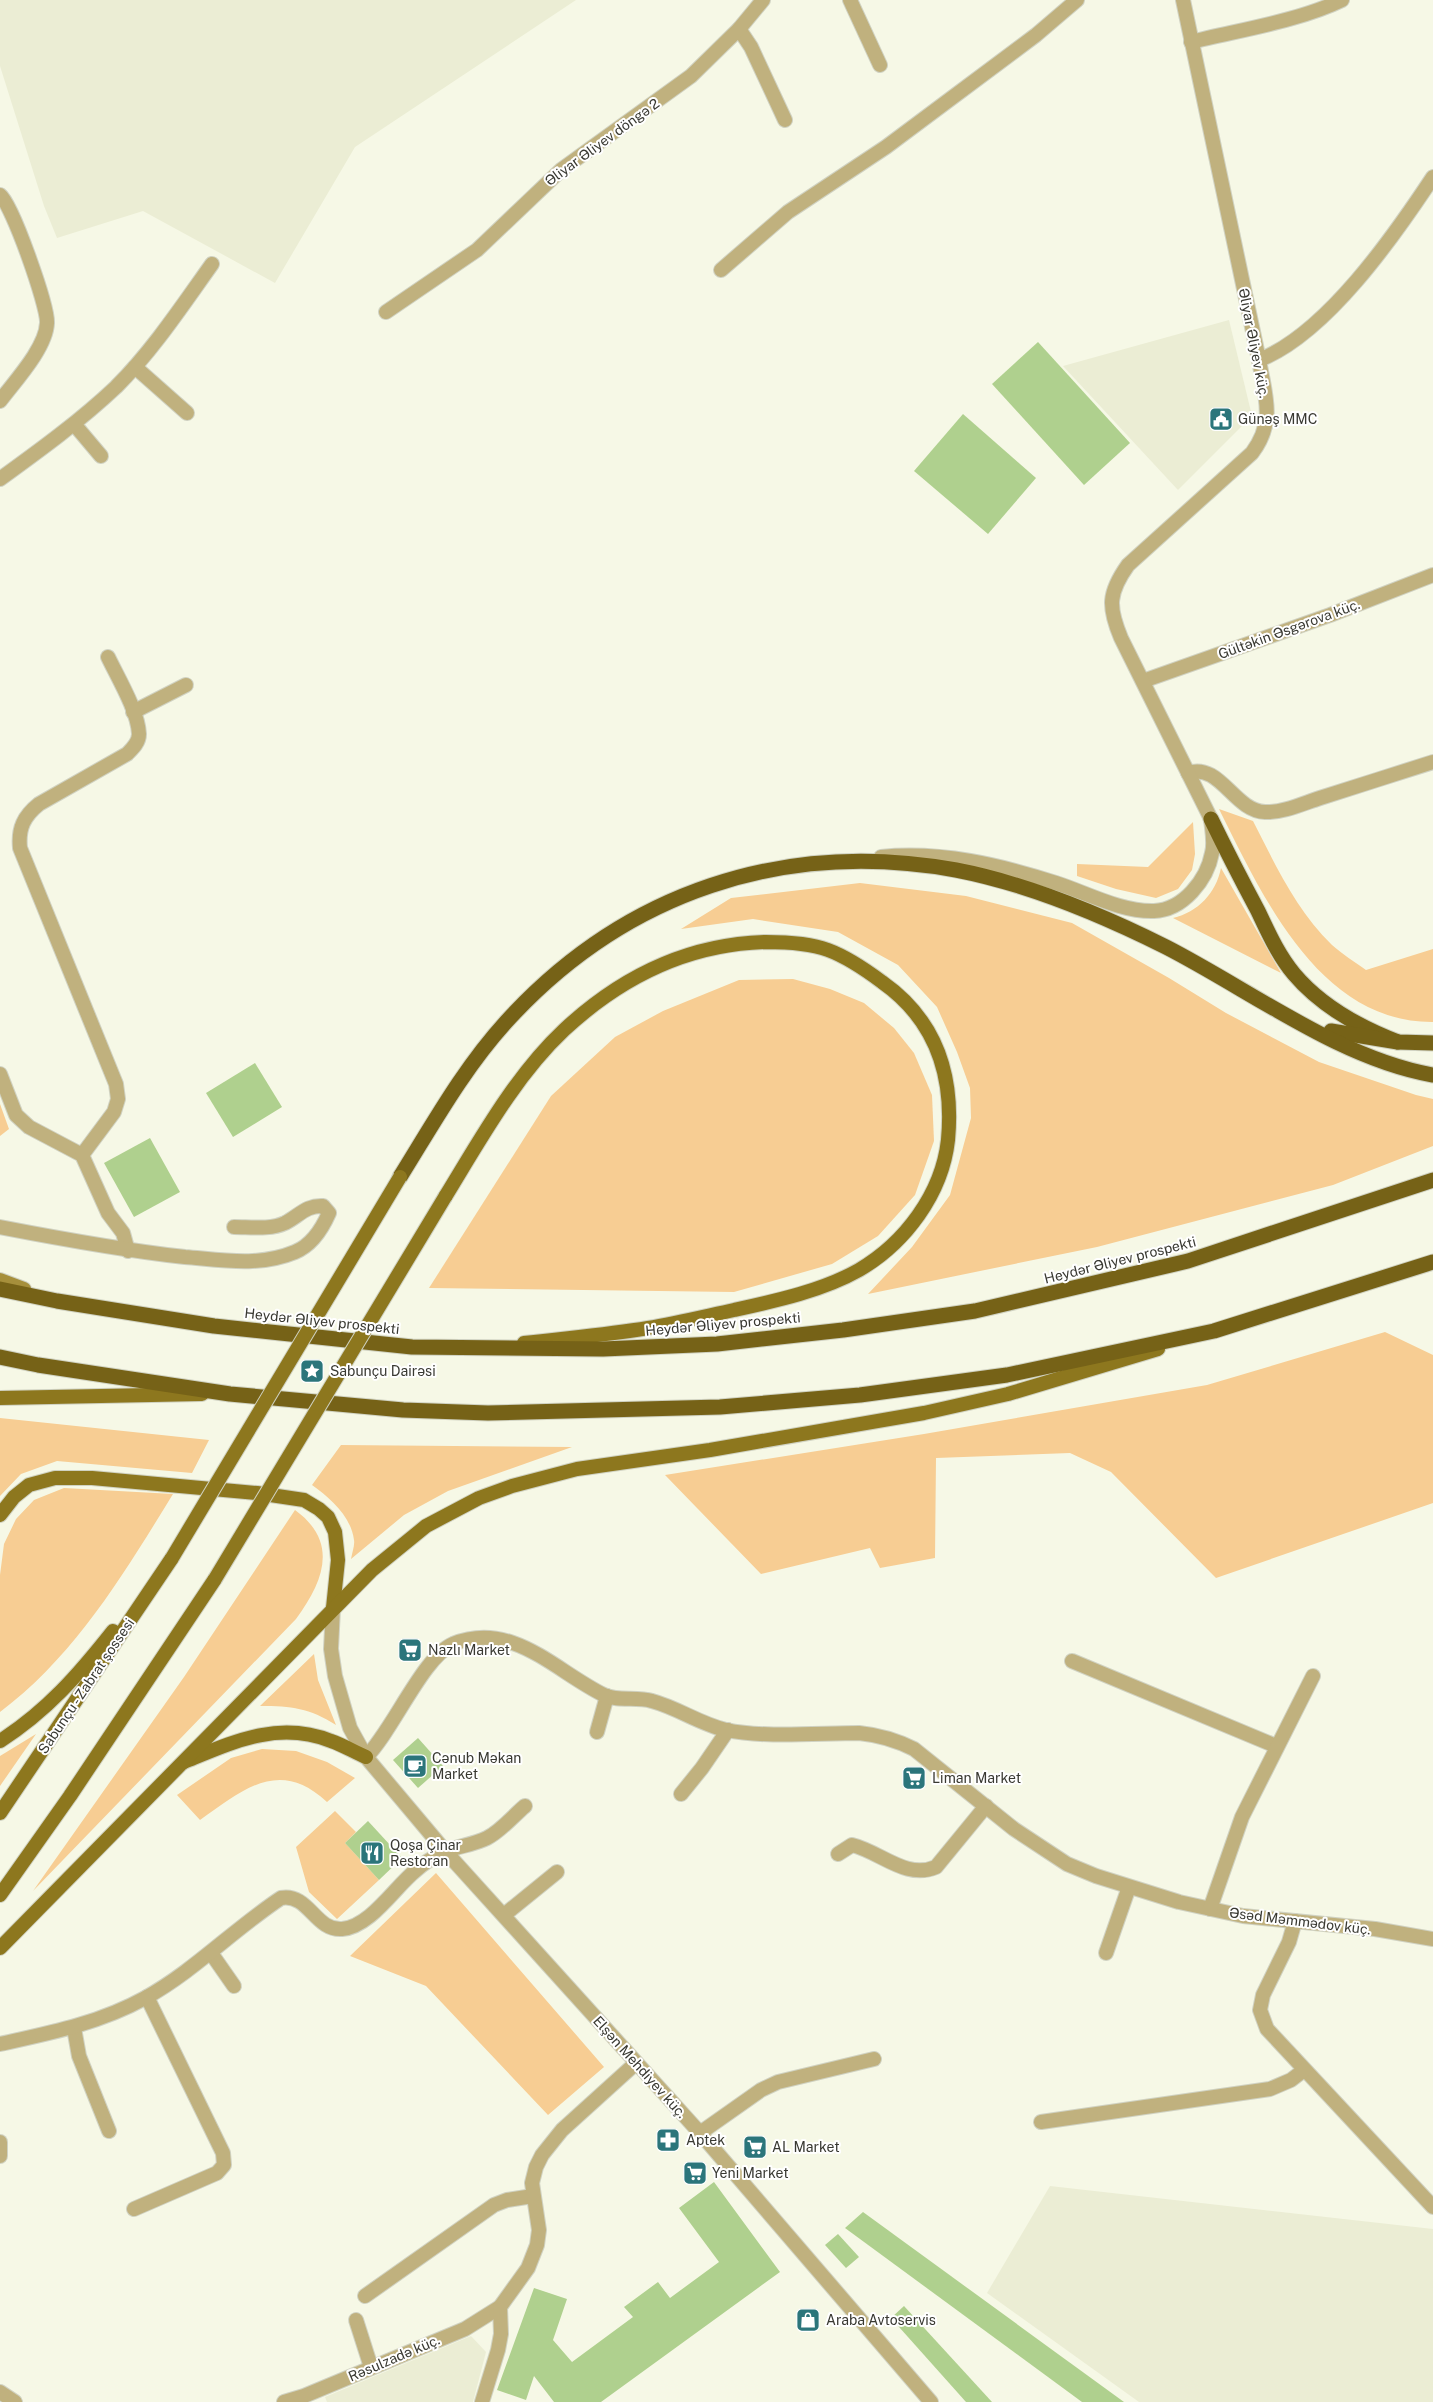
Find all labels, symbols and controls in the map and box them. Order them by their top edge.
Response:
street label: Əliyar Əliyev döngə 2 [542,95,662,189]
street label: Əliyar Əliyev küç. [1235,287,1273,399]
public building icon: Günəş MMC [1208,406,1234,432]
place label: Günəş MMC [1238,411,1317,427]
street label: Gültəkin Əsgərova küç. [1216,596,1362,662]
street label: Heydər Əliyev prospekti [1042,1233,1198,1287]
street label: Heydər Əliyev prospekti [244,1305,400,1337]
street label: Heydər Əliyev prospekti [645,1309,801,1339]
place icon: Sabunçu Dairəsi [299,1358,325,1384]
place label: Sabunçu Dairəsi [330,1363,436,1379]
street label: Sabunçu - Zabrat şossesi [35,1615,137,1757]
supermarket icon: Nazlı Market [397,1637,423,1663]
place label: Nazlı Market [428,1642,510,1658]
place label: Cənub Məkan Market [432,1750,521,1782]
cafe icon: Cənub Məkan Market [402,1753,428,1779]
supermarket icon: Liman Market [901,1765,927,1791]
place label: Liman Market [932,1770,1021,1786]
place label: Qoşa Çinar Restoran [390,1837,461,1869]
restaurant icon: Qoşa Çinar Restoran [359,1840,385,1866]
street label: Əsəd Məmmədov küç. [1228,1904,1372,1938]
street label: Elşən Mehdiyev küç. [590,2013,690,2121]
pharmacy icon: Aptek [655,2127,681,2153]
place label: Aptek [686,2132,725,2148]
supermarket icon: AL Market [742,2134,768,2160]
place label: AL Market [772,2139,840,2155]
supermarket icon: Yeni Market [682,2160,708,2186]
place label: Yeni Market [712,2165,789,2181]
shop icon: Araba Avtoservis [795,2307,821,2333]
place label: Araba Avtoservis [826,2312,936,2328]
street label: Rəsulzadə küç. [346,2332,442,2384]

